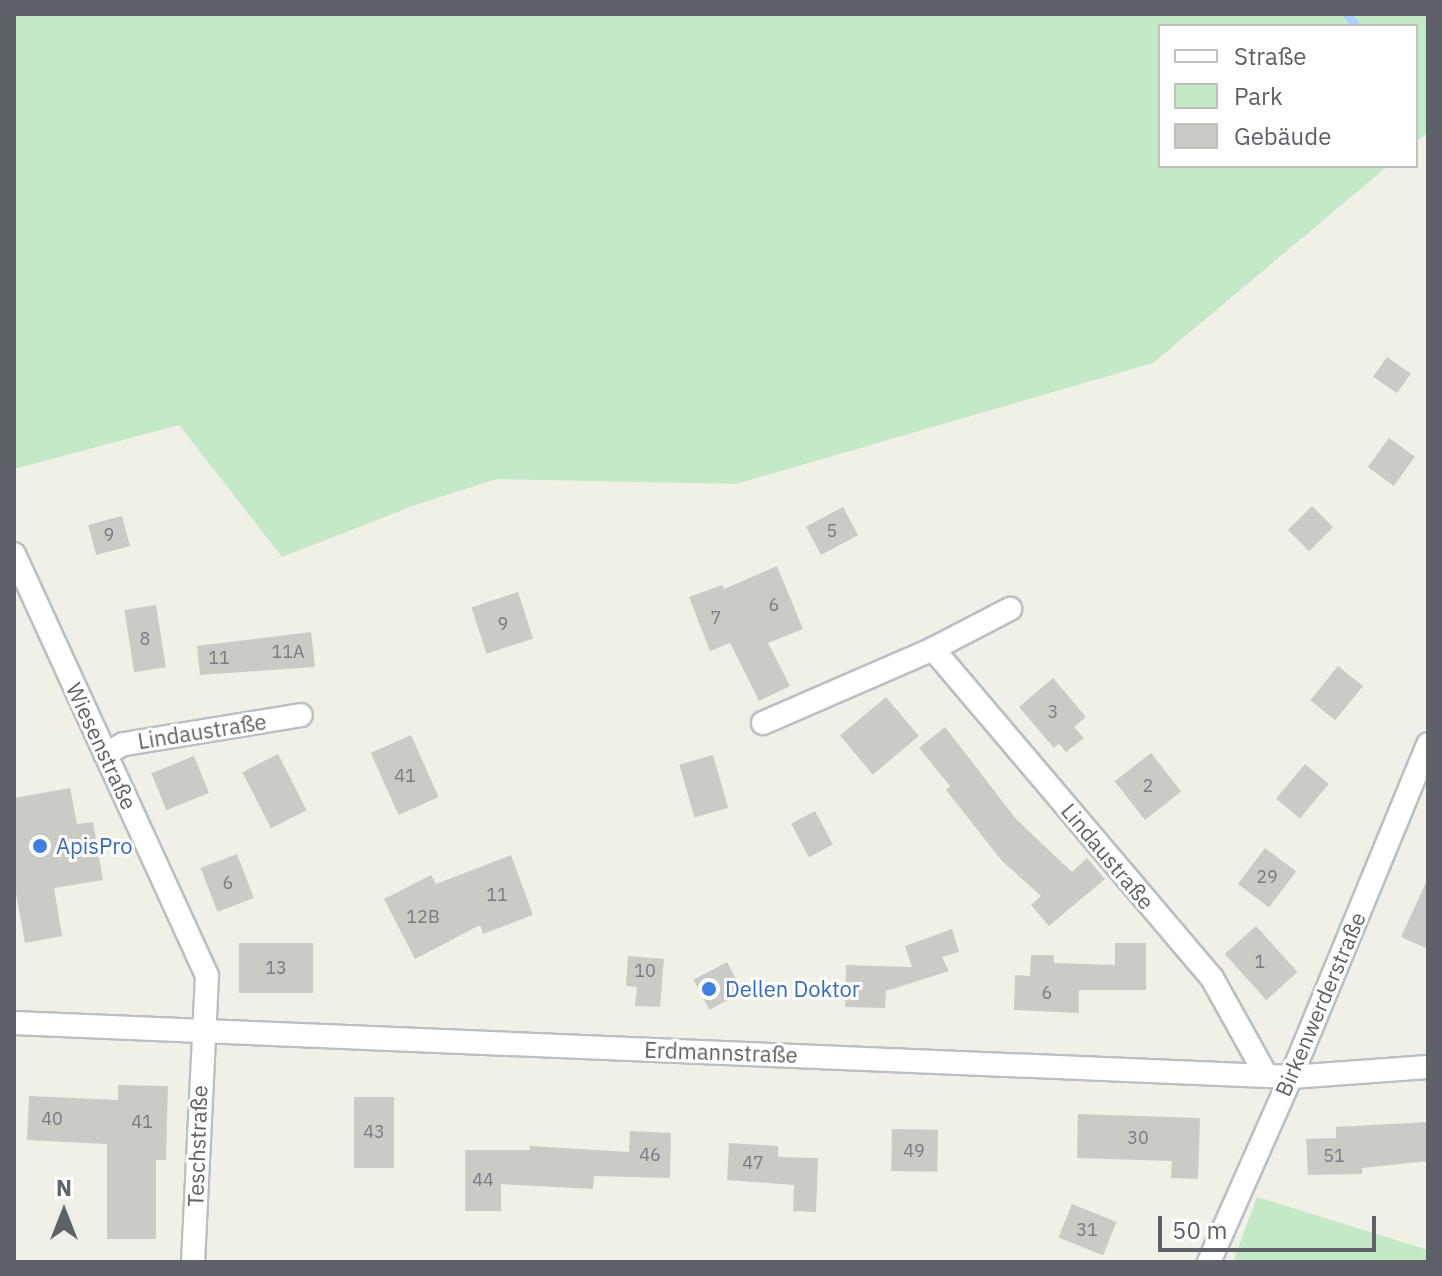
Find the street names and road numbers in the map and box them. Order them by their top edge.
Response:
street label: Wiesenstraße [61,679,143,813]
street label: Lindaustraße [136,708,268,754]
street label: Lindaustraße [1056,798,1160,914]
street label: Birkenwerderstraße [1269,908,1371,1100]
street label: Erdmannstraße [644,1036,798,1068]
street label: Teschstraße [182,1085,212,1207]

